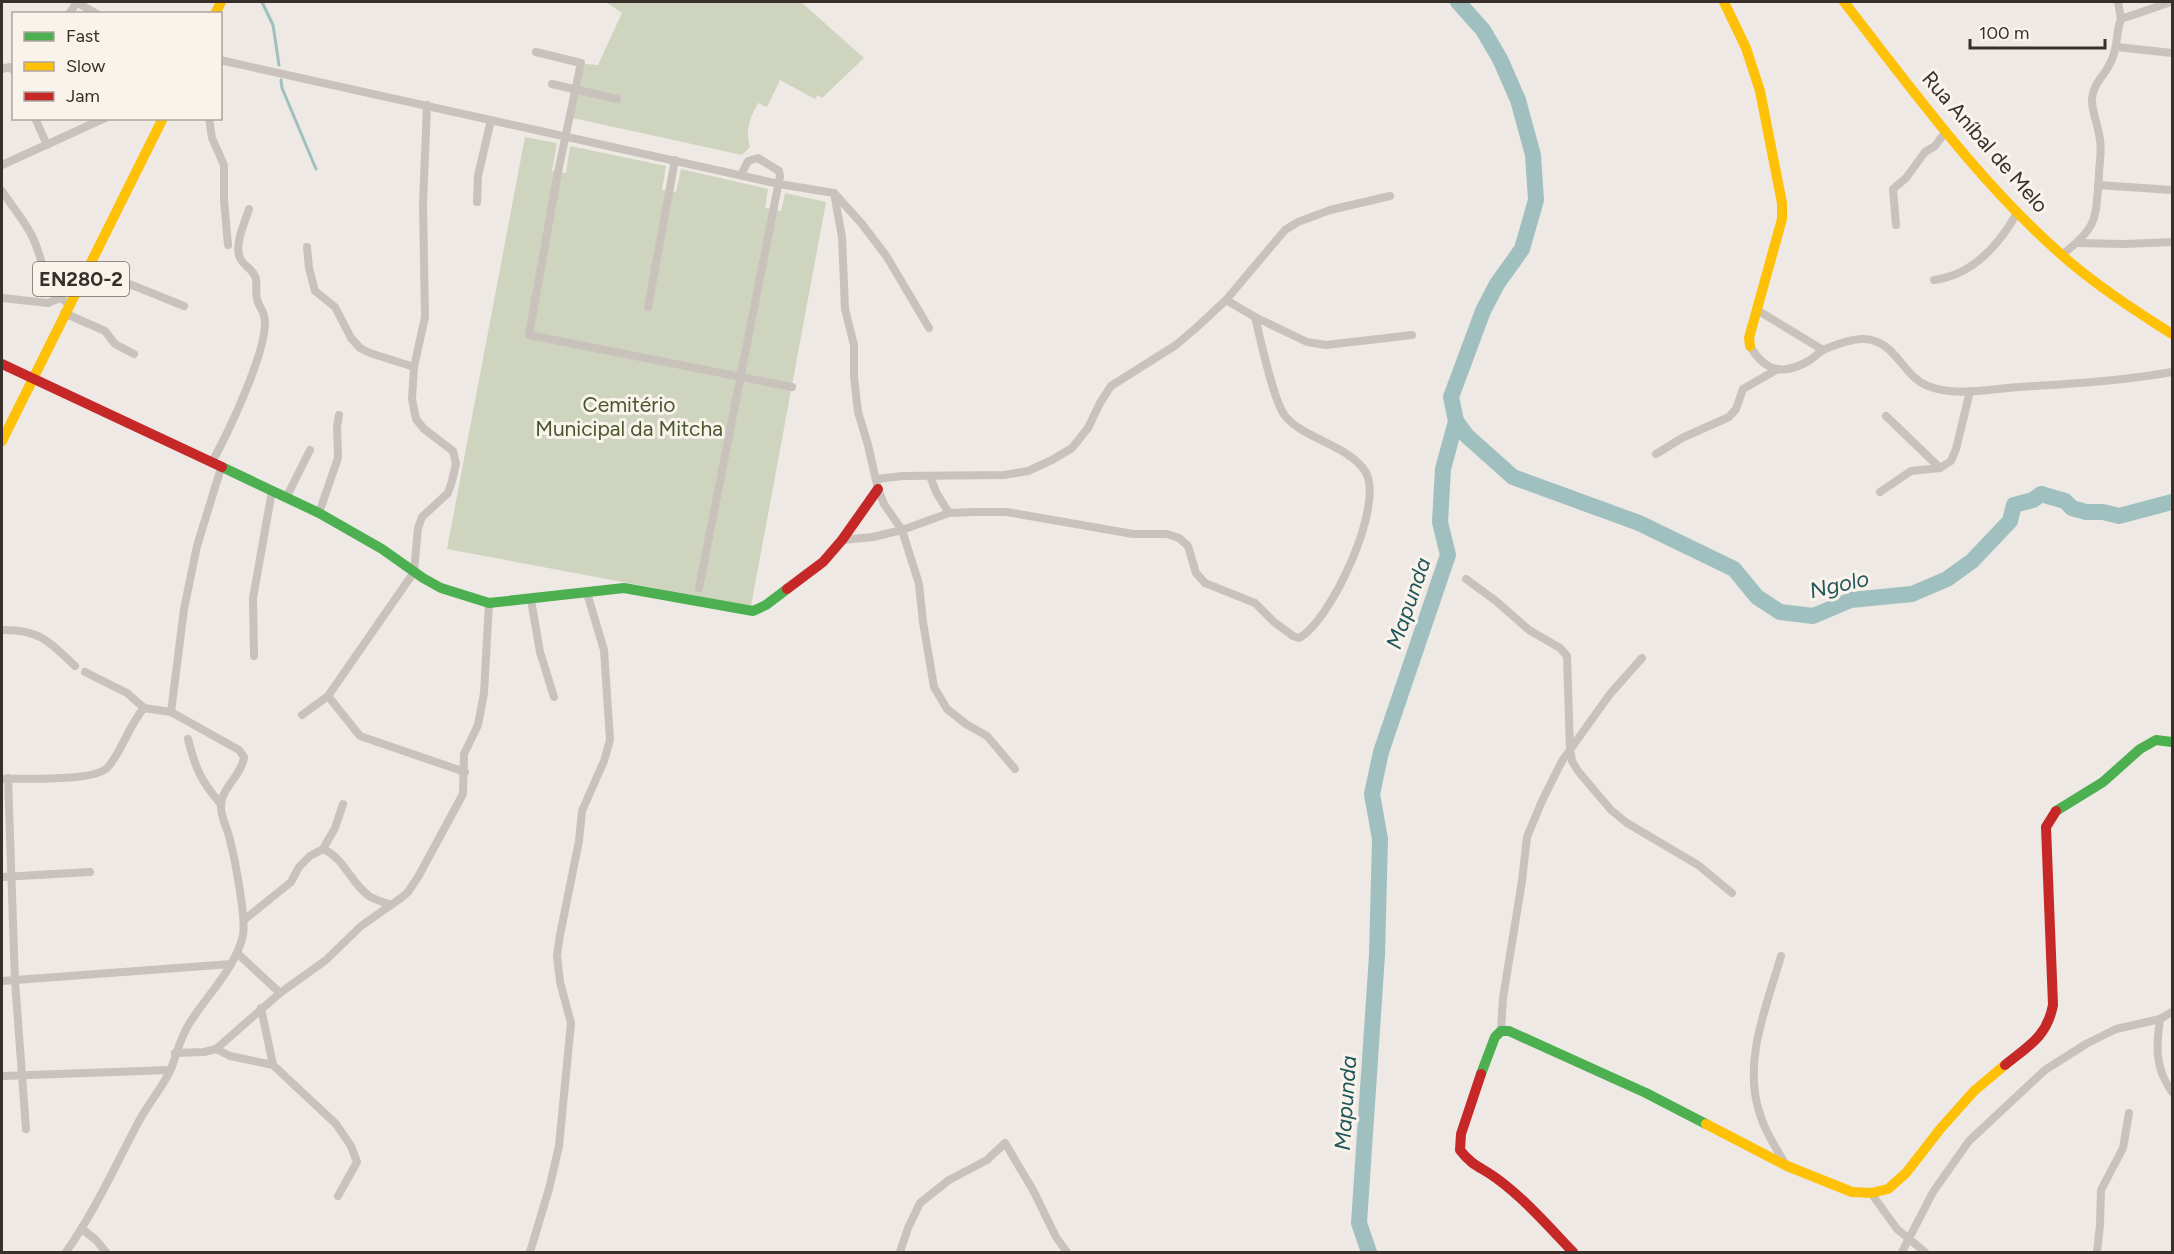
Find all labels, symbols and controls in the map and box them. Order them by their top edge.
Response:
legend [12,12,222,120]
scale bar [1970,12,2105,50]
text: 100 m [1979,22,2029,44]
text: Fast [66,25,100,47]
text: Slow [66,55,105,77]
street label: Rua Aníbal de Melo [1917,66,2054,218]
text: Jam [66,85,100,107]
road number: EN280-2 [33,262,129,296]
park label: Cemitério Municipal da Mitcha [535,392,723,441]
water label: Mapunda [1380,554,1437,652]
water label: Ngolo [1807,564,1872,604]
water label: Mapunda [1329,1055,1362,1151]

